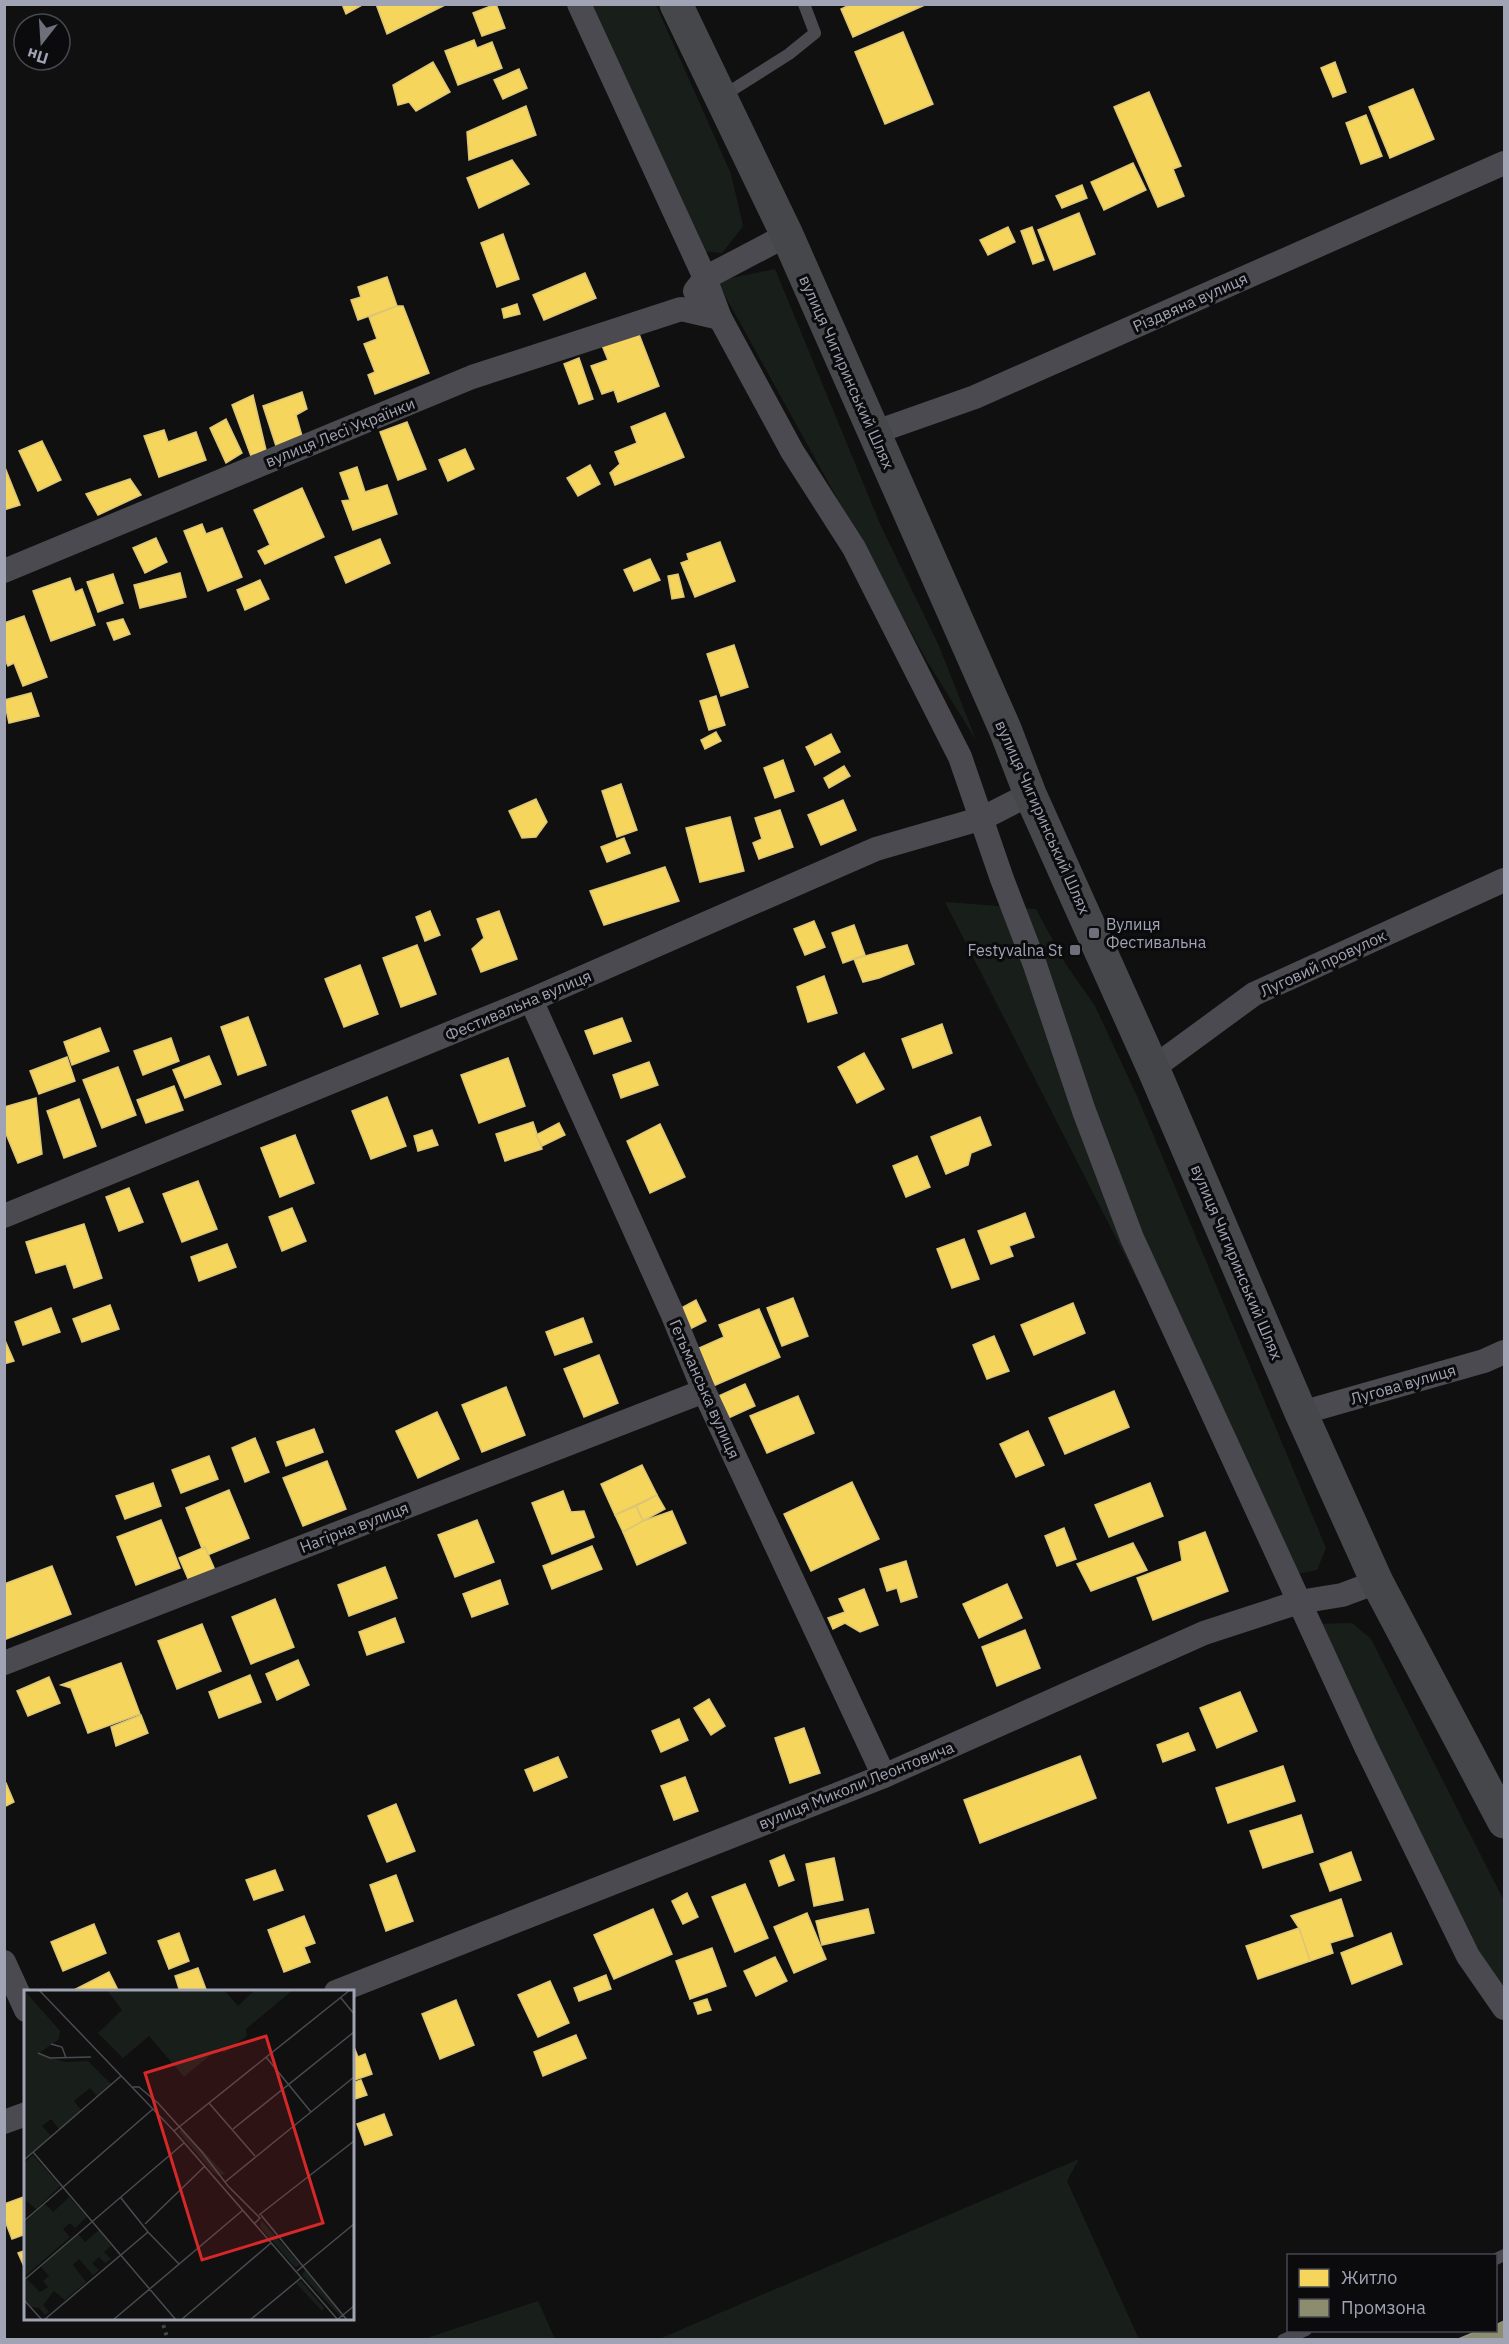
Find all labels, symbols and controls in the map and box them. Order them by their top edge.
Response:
north arrow [12,12,72,72]
text: Пн [25,44,51,69]
street label: Різдвяна вулиця [1129,268,1251,336]
street label: вулиця Чигиринський Шлях [795,272,899,472]
street label: вулиця Лесі Українки [262,393,418,471]
street label: вулиця Чигиринський Шлях [991,717,1095,917]
place label: Вулиця Фестивальна [1106,914,1207,952]
street label: Луговий провулок [1257,925,1389,1001]
marker: Вулиця Фестивальна [1087,926,1101,940]
place label: Festyvalna St [967,940,1063,960]
marker: Festyvalna St [1068,943,1082,957]
street label: Фестивальна вулиця [442,965,594,1045]
street label: вулиця Чигиринський Шлях [1187,1161,1287,1363]
street label: Гетьманська вулиця [665,1316,745,1462]
street label: Лугова вулиця [1348,1359,1458,1409]
street label: Нагірна вулиця [297,1497,411,1557]
street label: вулиця Миколи Леонтовича [755,1736,957,1833]
inset map [24,1990,354,2320]
legend [1287,2254,1497,2332]
text: Житло [1341,2266,1397,2289]
text: Промзона [1341,2296,1426,2319]

